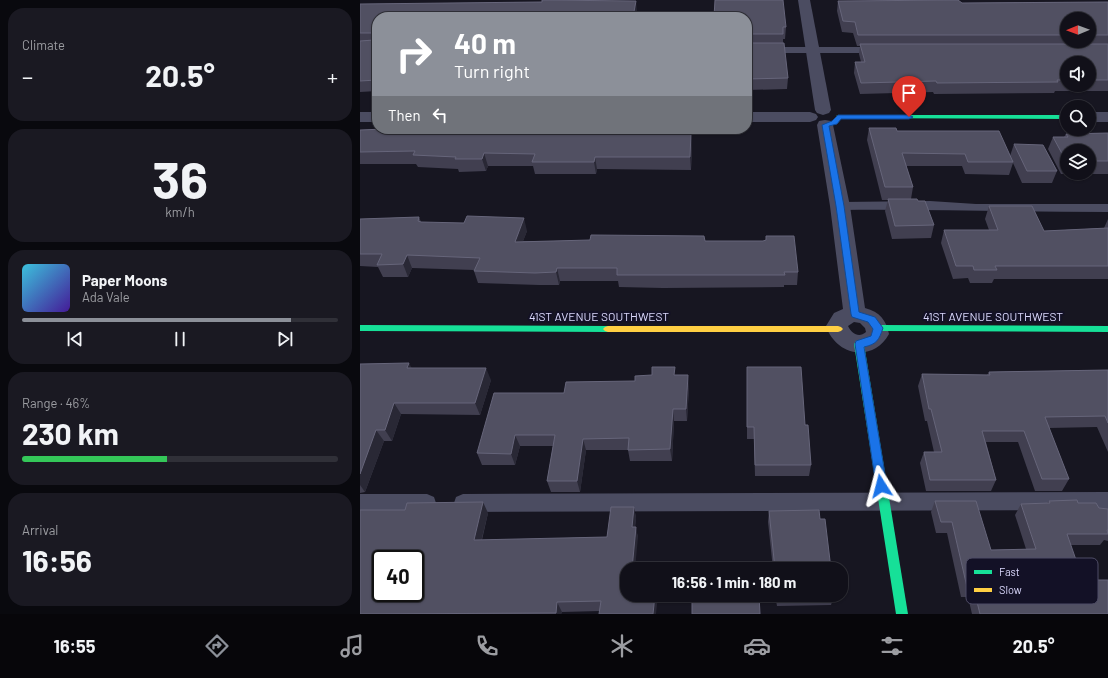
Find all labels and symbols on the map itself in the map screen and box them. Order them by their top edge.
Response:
north arrow [1060,12,1096,48]
pin [892,76,926,117]
street label: 41ST AVENUE SOUTHWEST [529,309,669,323]
street label: 41ST AVENUE SOUTHWEST [923,309,1063,323]
position arrow [860,465,902,507]
speed limit sign: 40 [372,550,424,602]
legend [966,558,1098,604]
text: Fast [999,565,1020,578]
text: Slow [999,583,1022,596]

